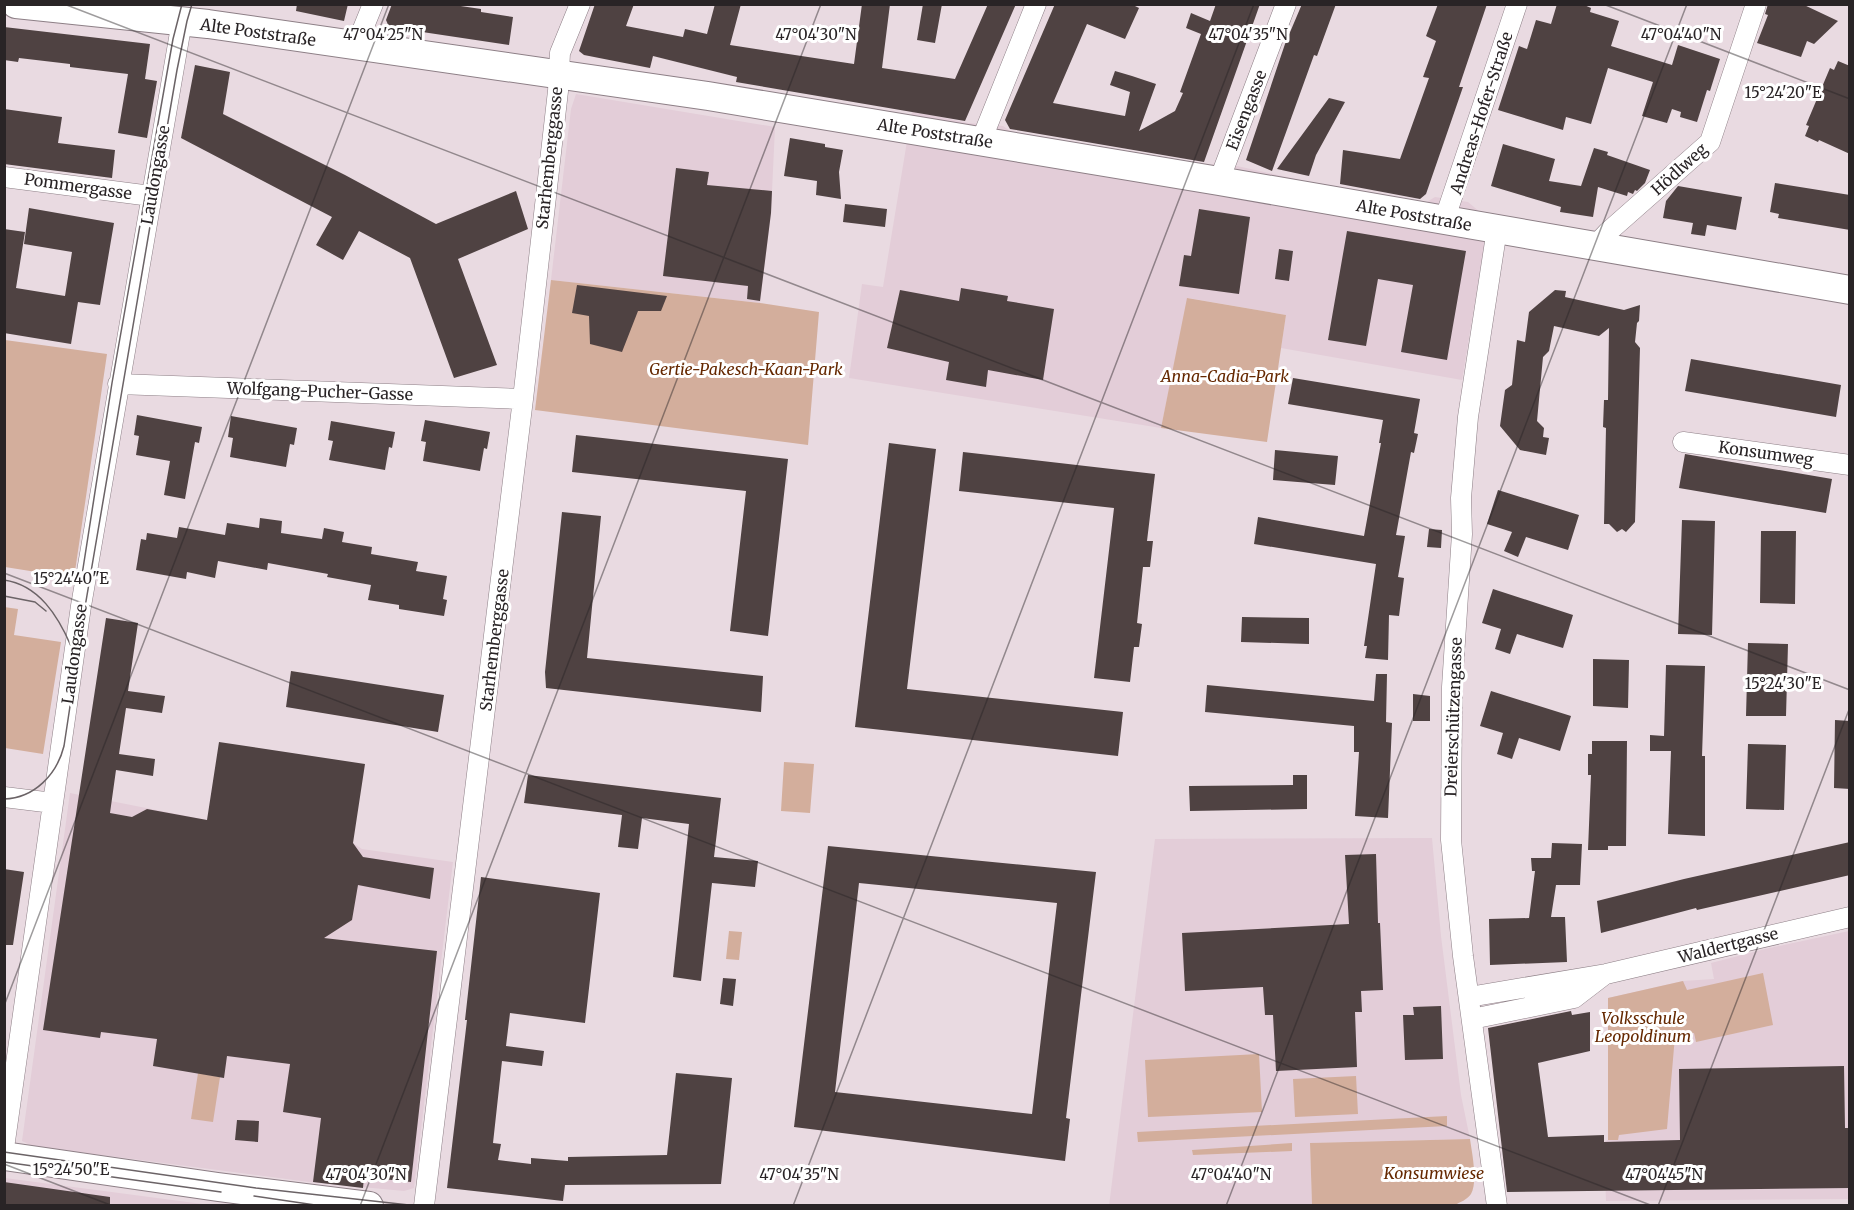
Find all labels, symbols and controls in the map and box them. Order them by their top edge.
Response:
street label: Alte Poststraße [198,14,317,50]
text: 47°04'25"N [343,25,423,44]
text: 47°04'30"N [775,25,857,44]
text: 47°04'35"N [1208,25,1288,44]
text: 47°04'40"N [1641,25,1722,44]
street label: Andreas-Hofer-Straße [1445,29,1517,198]
street label: Eisengasse [1222,67,1270,153]
text: 15°24'20"E [1745,83,1822,102]
street label: Starhemberggasse [532,86,566,230]
street label: Alte Poststraße [875,114,994,152]
street label: Laudongasse [136,124,174,226]
street label: Hödlweg [1647,138,1711,199]
street label: Pommergasse [23,169,133,203]
street label: Alte Poststraße [1354,195,1473,235]
park label: Gertie-Pakesch-Kaan-Park [649,359,843,379]
park label: Anna-Cadia-Park [1159,366,1289,386]
street label: Wolfgang-Pucher-Gasse [226,378,413,404]
street label: Konsumweg [1717,436,1815,470]
street label: Starhemberggasse [475,568,513,712]
text: 15°24'40"E [33,569,109,588]
street label: Laudongasse [57,603,91,705]
street label: Dreierschützengasse [1440,637,1466,797]
text: 15°24'30"E [1745,674,1822,693]
street label: Waldertgasse [1675,923,1780,967]
park label: Volksschule Leopoldinum [1595,1008,1691,1046]
text: 15°24'50"E [33,1160,110,1179]
park label: Konsumwiese [1383,1163,1484,1183]
text: 47°04'30"N [325,1165,407,1184]
text: 47°04'35"N [759,1165,839,1184]
text: 47°04'40"N [1191,1165,1272,1184]
text: 47°04'45"N [1625,1165,1703,1184]

